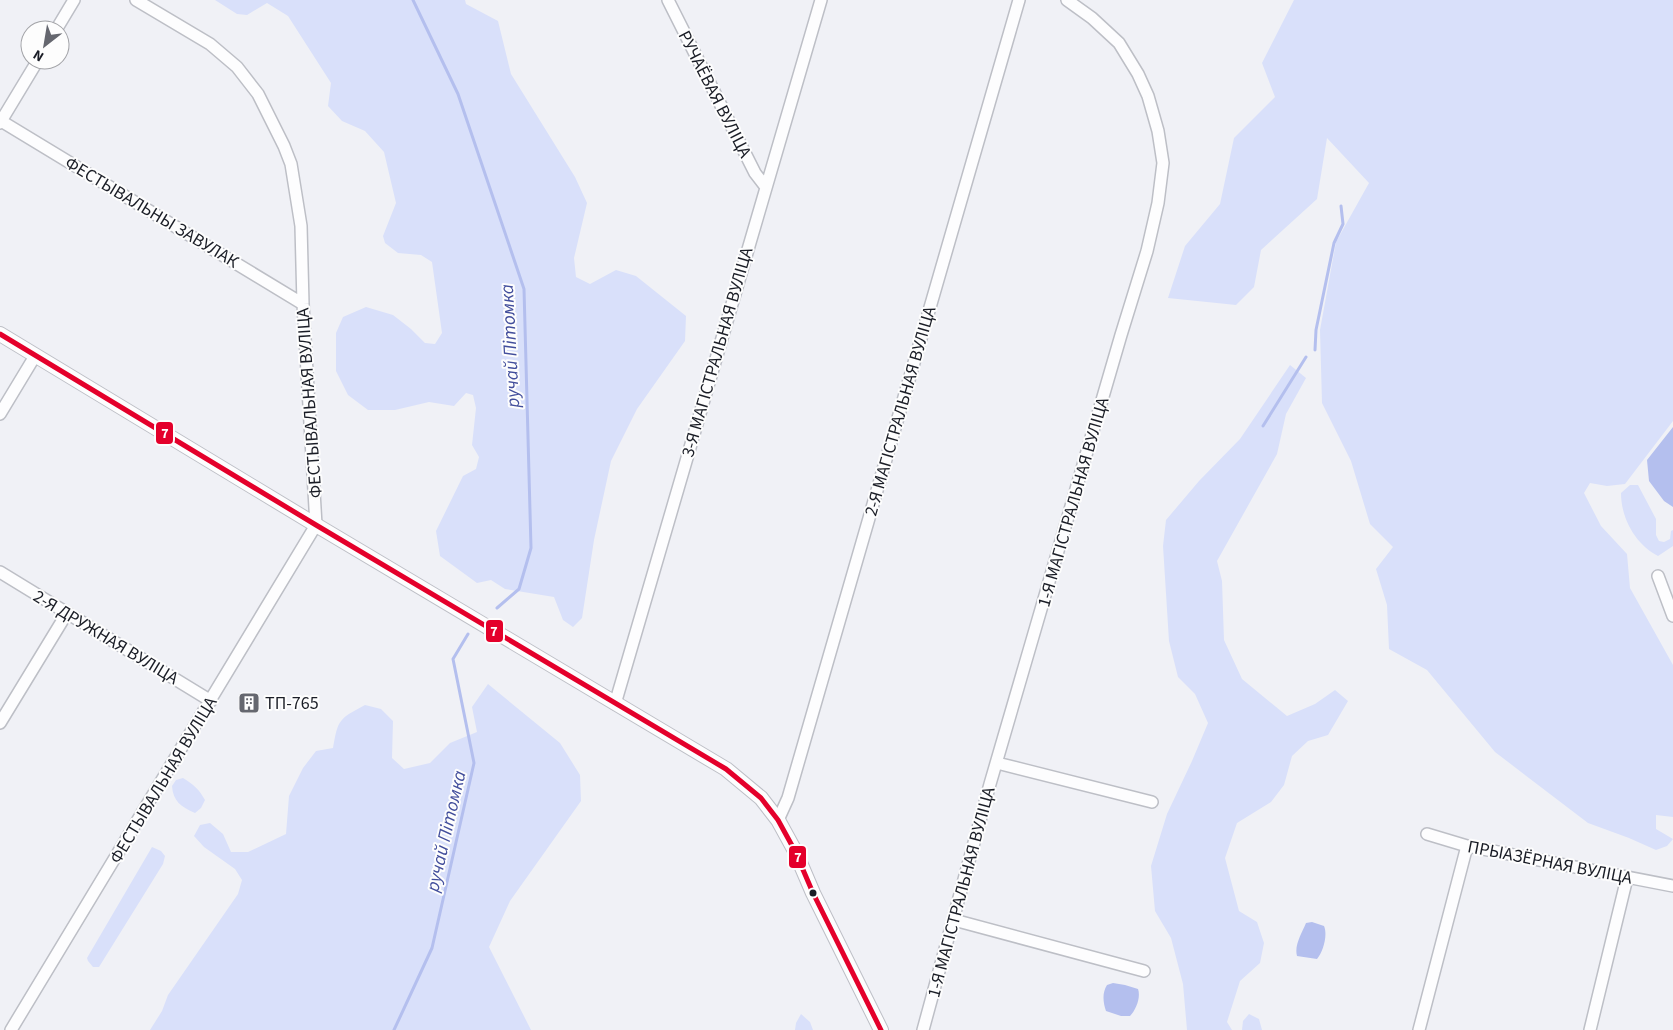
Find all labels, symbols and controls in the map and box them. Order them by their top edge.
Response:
north arrow [20,20,70,70]
street label: РУЧАЁВАЯ ВУЛІЦА [672,26,757,162]
text: N [30,44,48,66]
street label: ФЕСТЫВАЛЬНЫ ЗАВУЛАК [60,151,244,275]
street label: 3-Я МАГІСТРАЛЬНАЯ ВУЛІЦА [676,244,759,460]
water label: ручай Пітомка [494,283,527,409]
street label: 2-Я МАГІСТРАЛЬНАЯ ВУЛІЦА [859,303,942,519]
street label: ФЕСТЫВАЛЬНАЯ ВУЛІЦА [290,307,329,499]
street label: 1-Я МАГІСТРАЛЬНАЯ ВУЛІЦА [1032,394,1115,610]
line badge: 7 [155,421,174,445]
text: 7 [161,424,169,444]
street label: 2-Я ДРУЖНАЯ ВУЛІЦА [28,584,183,691]
line badge: 7 [485,619,504,643]
text: 7 [490,622,498,642]
building icon: ТП-765 [237,691,261,715]
place label: ТП-765 [265,691,319,716]
street label: ФЕСТЫВАЛЬНАЯ ВУЛІЦА [104,692,223,868]
water label: ручай Пітомка [419,768,474,896]
street label: 1-Я МАГІСТРАЛЬНАЯ ВУЛІЦА [921,784,1002,1000]
street label: ПРЫАЗЁРНАЯ ВУЛІЦА [1465,834,1635,891]
line badge: 7 [788,845,807,869]
text: 7 [794,848,802,868]
unlabelled marker [808,888,818,898]

